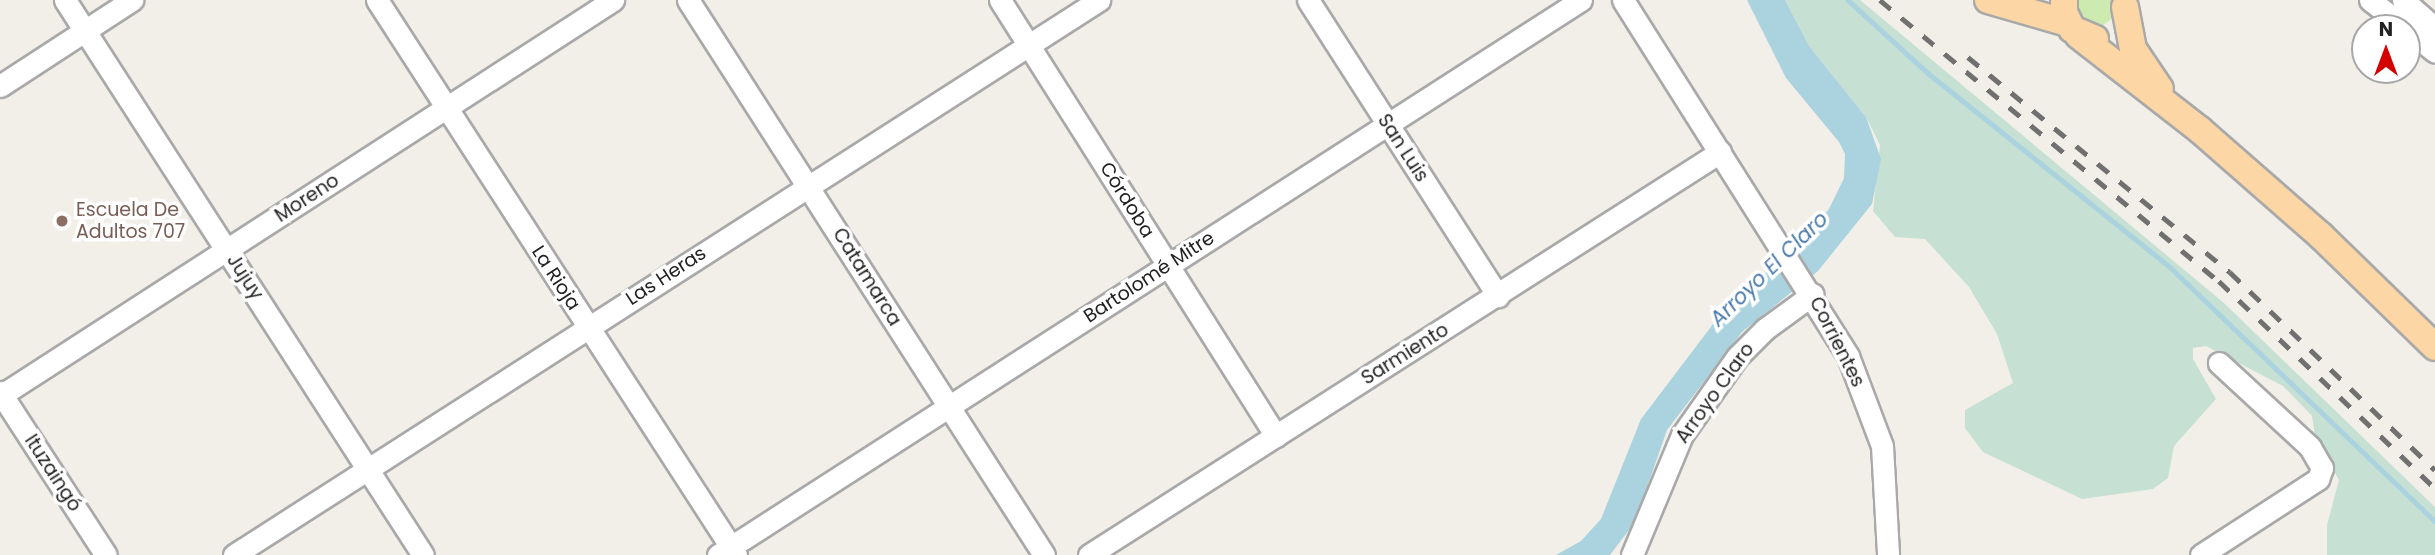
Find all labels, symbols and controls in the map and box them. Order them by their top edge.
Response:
north arrow [2351,14,2421,84]
text: N [2379,16,2393,43]
street label: San Luis [1373,110,1433,186]
street label: Córdoba [1095,158,1159,242]
street label: Moreno [271,169,343,227]
place label: Escuela De Adultos 707 [76,199,185,243]
water label: Arroyo El Claro [1705,207,1833,331]
marker: Escuela De Adultos 707 [54,213,70,229]
street label: Catamarca [828,224,906,330]
street label: Bartolomé Mitre [1080,226,1218,328]
street label: La Rioja [527,242,585,314]
street label: Las Heras [622,242,710,310]
street label: Jujuy [222,250,268,304]
street label: Corrientes [1805,293,1869,391]
street label: Sarmiento [1357,318,1453,390]
street label: Arroyo Claro [1671,338,1759,448]
street label: Ituzaingó [20,430,86,516]

